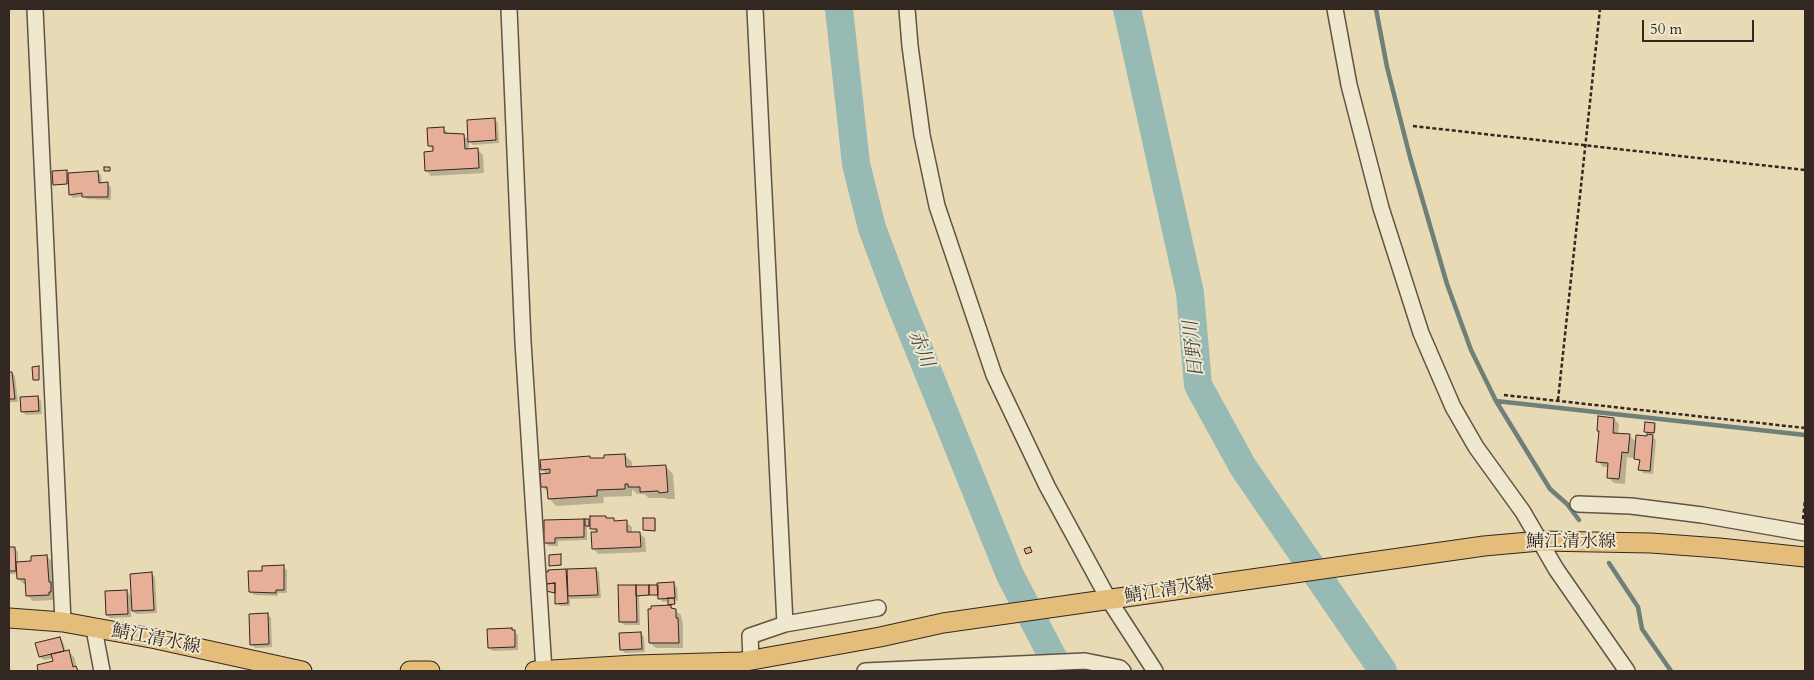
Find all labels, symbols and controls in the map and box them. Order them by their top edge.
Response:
scale bar [1644,10,1756,42]
text: 50 m [1650,19,1682,39]
water label: 日野川 [1181,319,1209,379]
water label: 赤川 [902,327,938,371]
street label: 鯖江清水線 [1526,532,1616,554]
street label: 鯖江清水線 [1123,573,1215,609]
street label: 鯖江清水線 [110,621,202,659]

